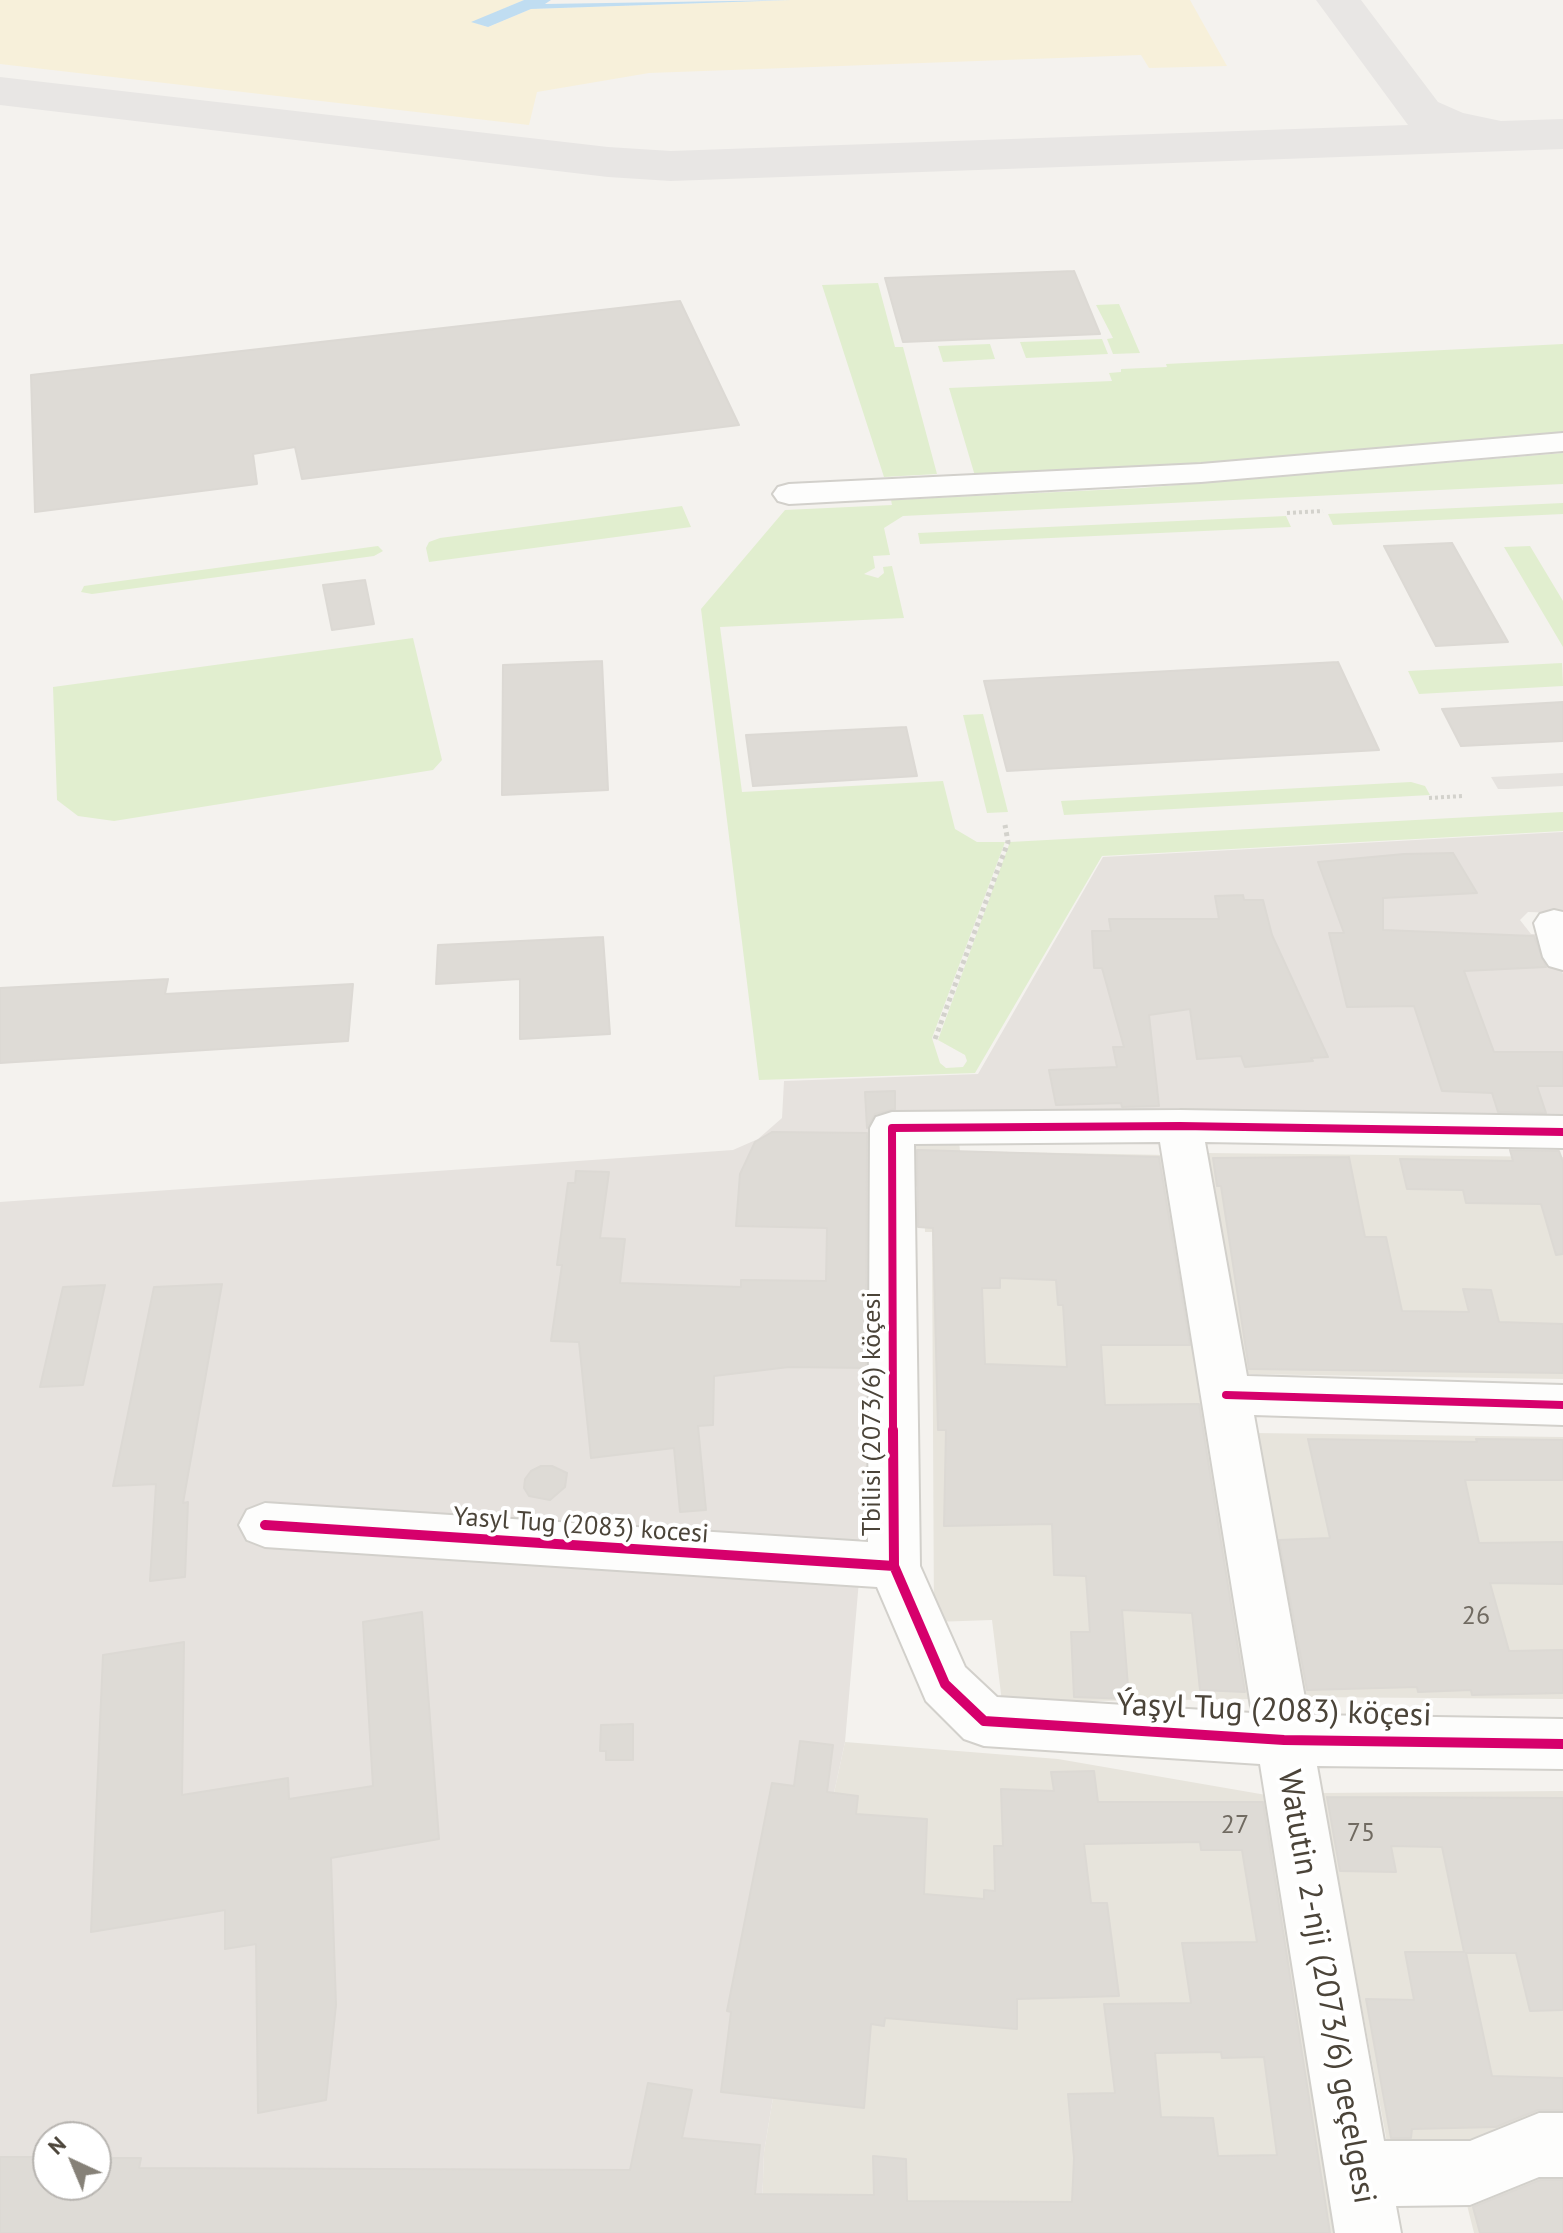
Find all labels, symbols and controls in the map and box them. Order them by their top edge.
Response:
street label: Tbilisi (2073/6) köçesi [857,1292,889,1536]
street label: Yasyl Tug (2083) kocesi [452,1502,710,1550]
house number: 26 [1462,1601,1490,1633]
street label: Ýaşyl Tug (2083) köçesi [1116,1686,1432,1736]
street label: Watutin 2-nji (2073/6) geçelgesi [1269,1767,1383,2207]
house number: 27 [1221,1810,1249,1842]
house number: 75 [1347,1818,1375,1850]
north arrow [32,2121,112,2201]
text: N [42,2130,72,2160]

